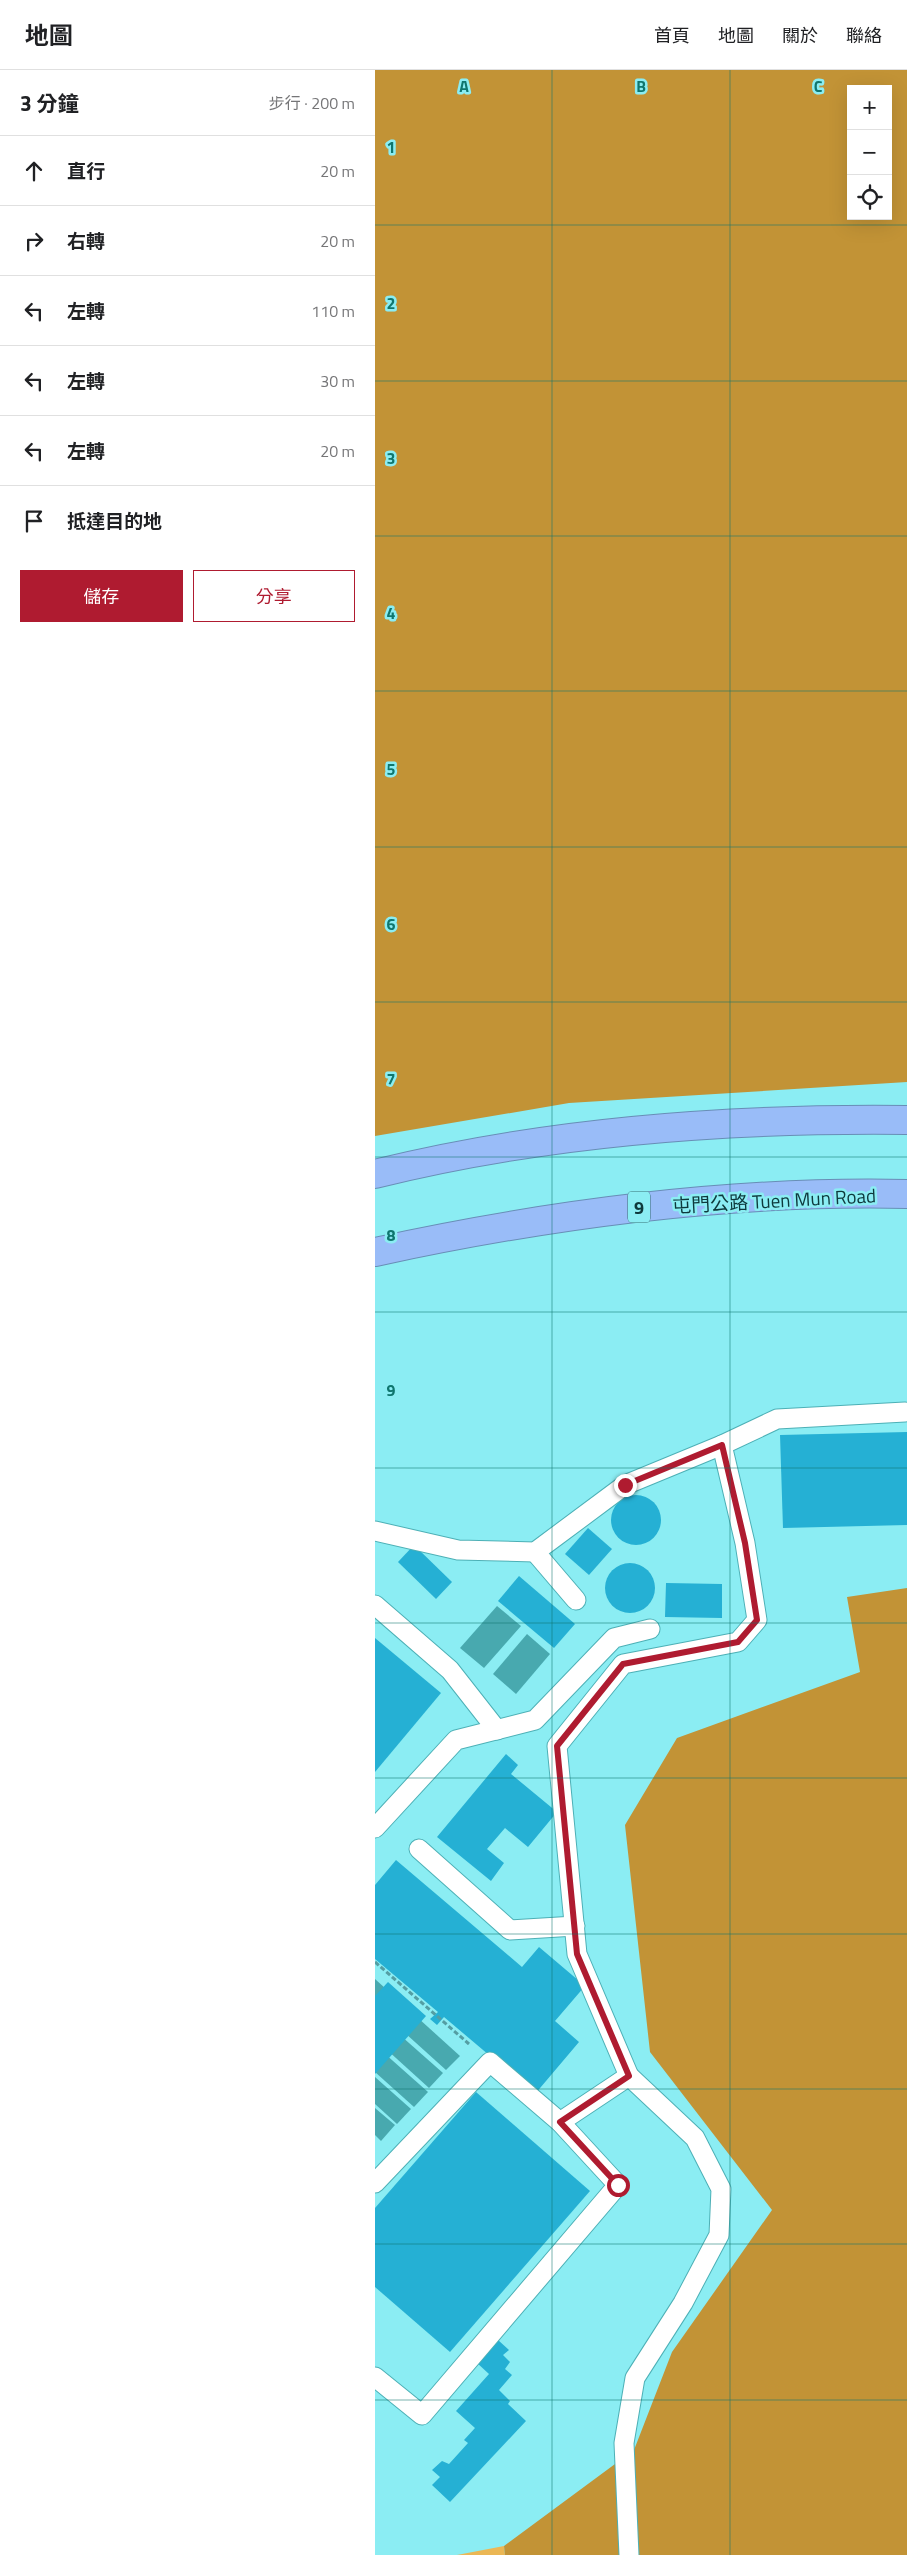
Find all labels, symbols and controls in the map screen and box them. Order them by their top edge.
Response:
text: 地圖 [25,17,73,53]
text: 首頁 [654,22,690,49]
text: 地圖 [718,22,754,49]
text: 關於 [782,22,818,49]
text: 聯絡 [846,22,882,49]
text: A [459,74,469,98]
text: B [636,74,646,98]
text: C [814,74,823,98]
map controls [847,85,892,220]
button: + [847,85,892,130]
text: 3 分鐘 [20,87,78,119]
text: 步行 · 200 m [269,91,355,115]
button: − [847,130,892,175]
text: 1 [387,135,395,159]
text: 直行 [67,156,105,185]
icon: ahead [20,157,48,185]
text: 20 m [320,159,355,183]
button: locate [847,175,892,220]
text: 右轉 [67,226,105,255]
icon: right [20,227,48,255]
text: 20 m [320,229,355,253]
text: 2 [387,291,395,315]
text: 左轉 [67,296,105,325]
icon: left [20,297,48,325]
text: 110 m [311,299,355,323]
text: 左轉 [67,366,105,395]
icon: left [20,367,48,395]
text: 30 m [320,369,355,393]
text: 左轉 [67,436,105,465]
icon: left [20,437,48,465]
text: 20 m [320,439,355,463]
text: 3 [387,446,395,470]
text: 抵達目的地 [67,506,162,535]
icon: arrive [20,507,48,535]
button: 儲存 [20,570,183,622]
button: 分享 [193,570,355,622]
text: 4 [387,601,396,625]
text: 5 [387,757,396,781]
text: 6 [387,912,396,936]
text: 7 [387,1067,395,1091]
street label: 屯門公路 Tuen Mun Road [671,1180,877,1220]
road number: 9 [628,1192,650,1222]
text: 8 [387,1223,396,1247]
text: 9 [387,1378,396,1402]
route end [614,1474,637,1497]
route start [607,2174,630,2197]

